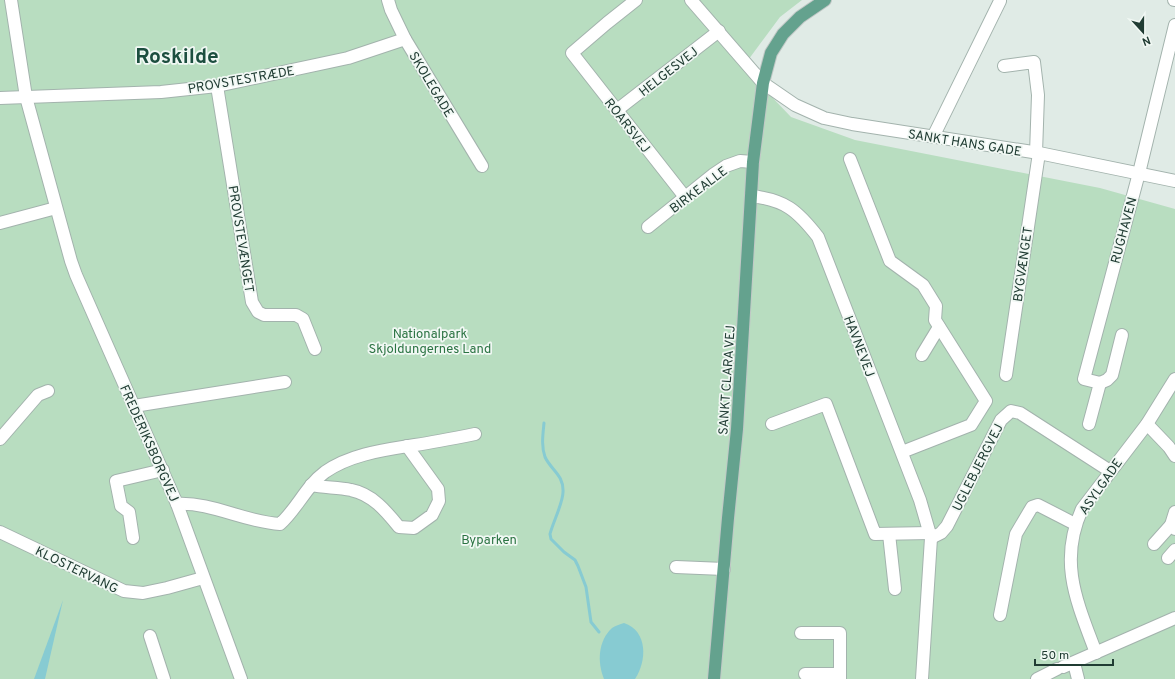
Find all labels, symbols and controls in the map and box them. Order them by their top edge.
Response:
north arrow [1123,12,1163,52]
text: N [1140,32,1152,48]
district label: Roskilde [135,44,219,71]
street label: HELGESVEJ [636,44,702,101]
street label: SKOLEGADE [404,49,456,121]
street label: PROVSTESTRÆDE [187,64,296,98]
street label: ROARSVEJ [600,96,653,157]
street label: SANKT HANS GADE [907,127,1023,161]
street label: BIRKEALLE [667,164,731,217]
street label: PROVSTEVÆNGET [224,185,256,294]
street label: RUGHAVEN [1108,196,1141,265]
street label: BYGVÆNGET [1011,226,1037,303]
street label: HAVNEVEJ [839,314,877,380]
street label: SANKT CLARA VEJ [716,325,740,436]
park label: Nationalpark Skjoldungernes Land [369,327,491,358]
street label: FREDERIKSBORGVEJ [115,383,181,505]
street label: UGLEBJERGVEJ [950,421,1008,514]
street label: ASYLGADE [1076,456,1127,518]
park label: Byparken [461,533,517,549]
street label: KLOSTERVANG [32,544,120,598]
scale bar [1035,641,1113,667]
text: 50 m [1041,648,1069,664]

